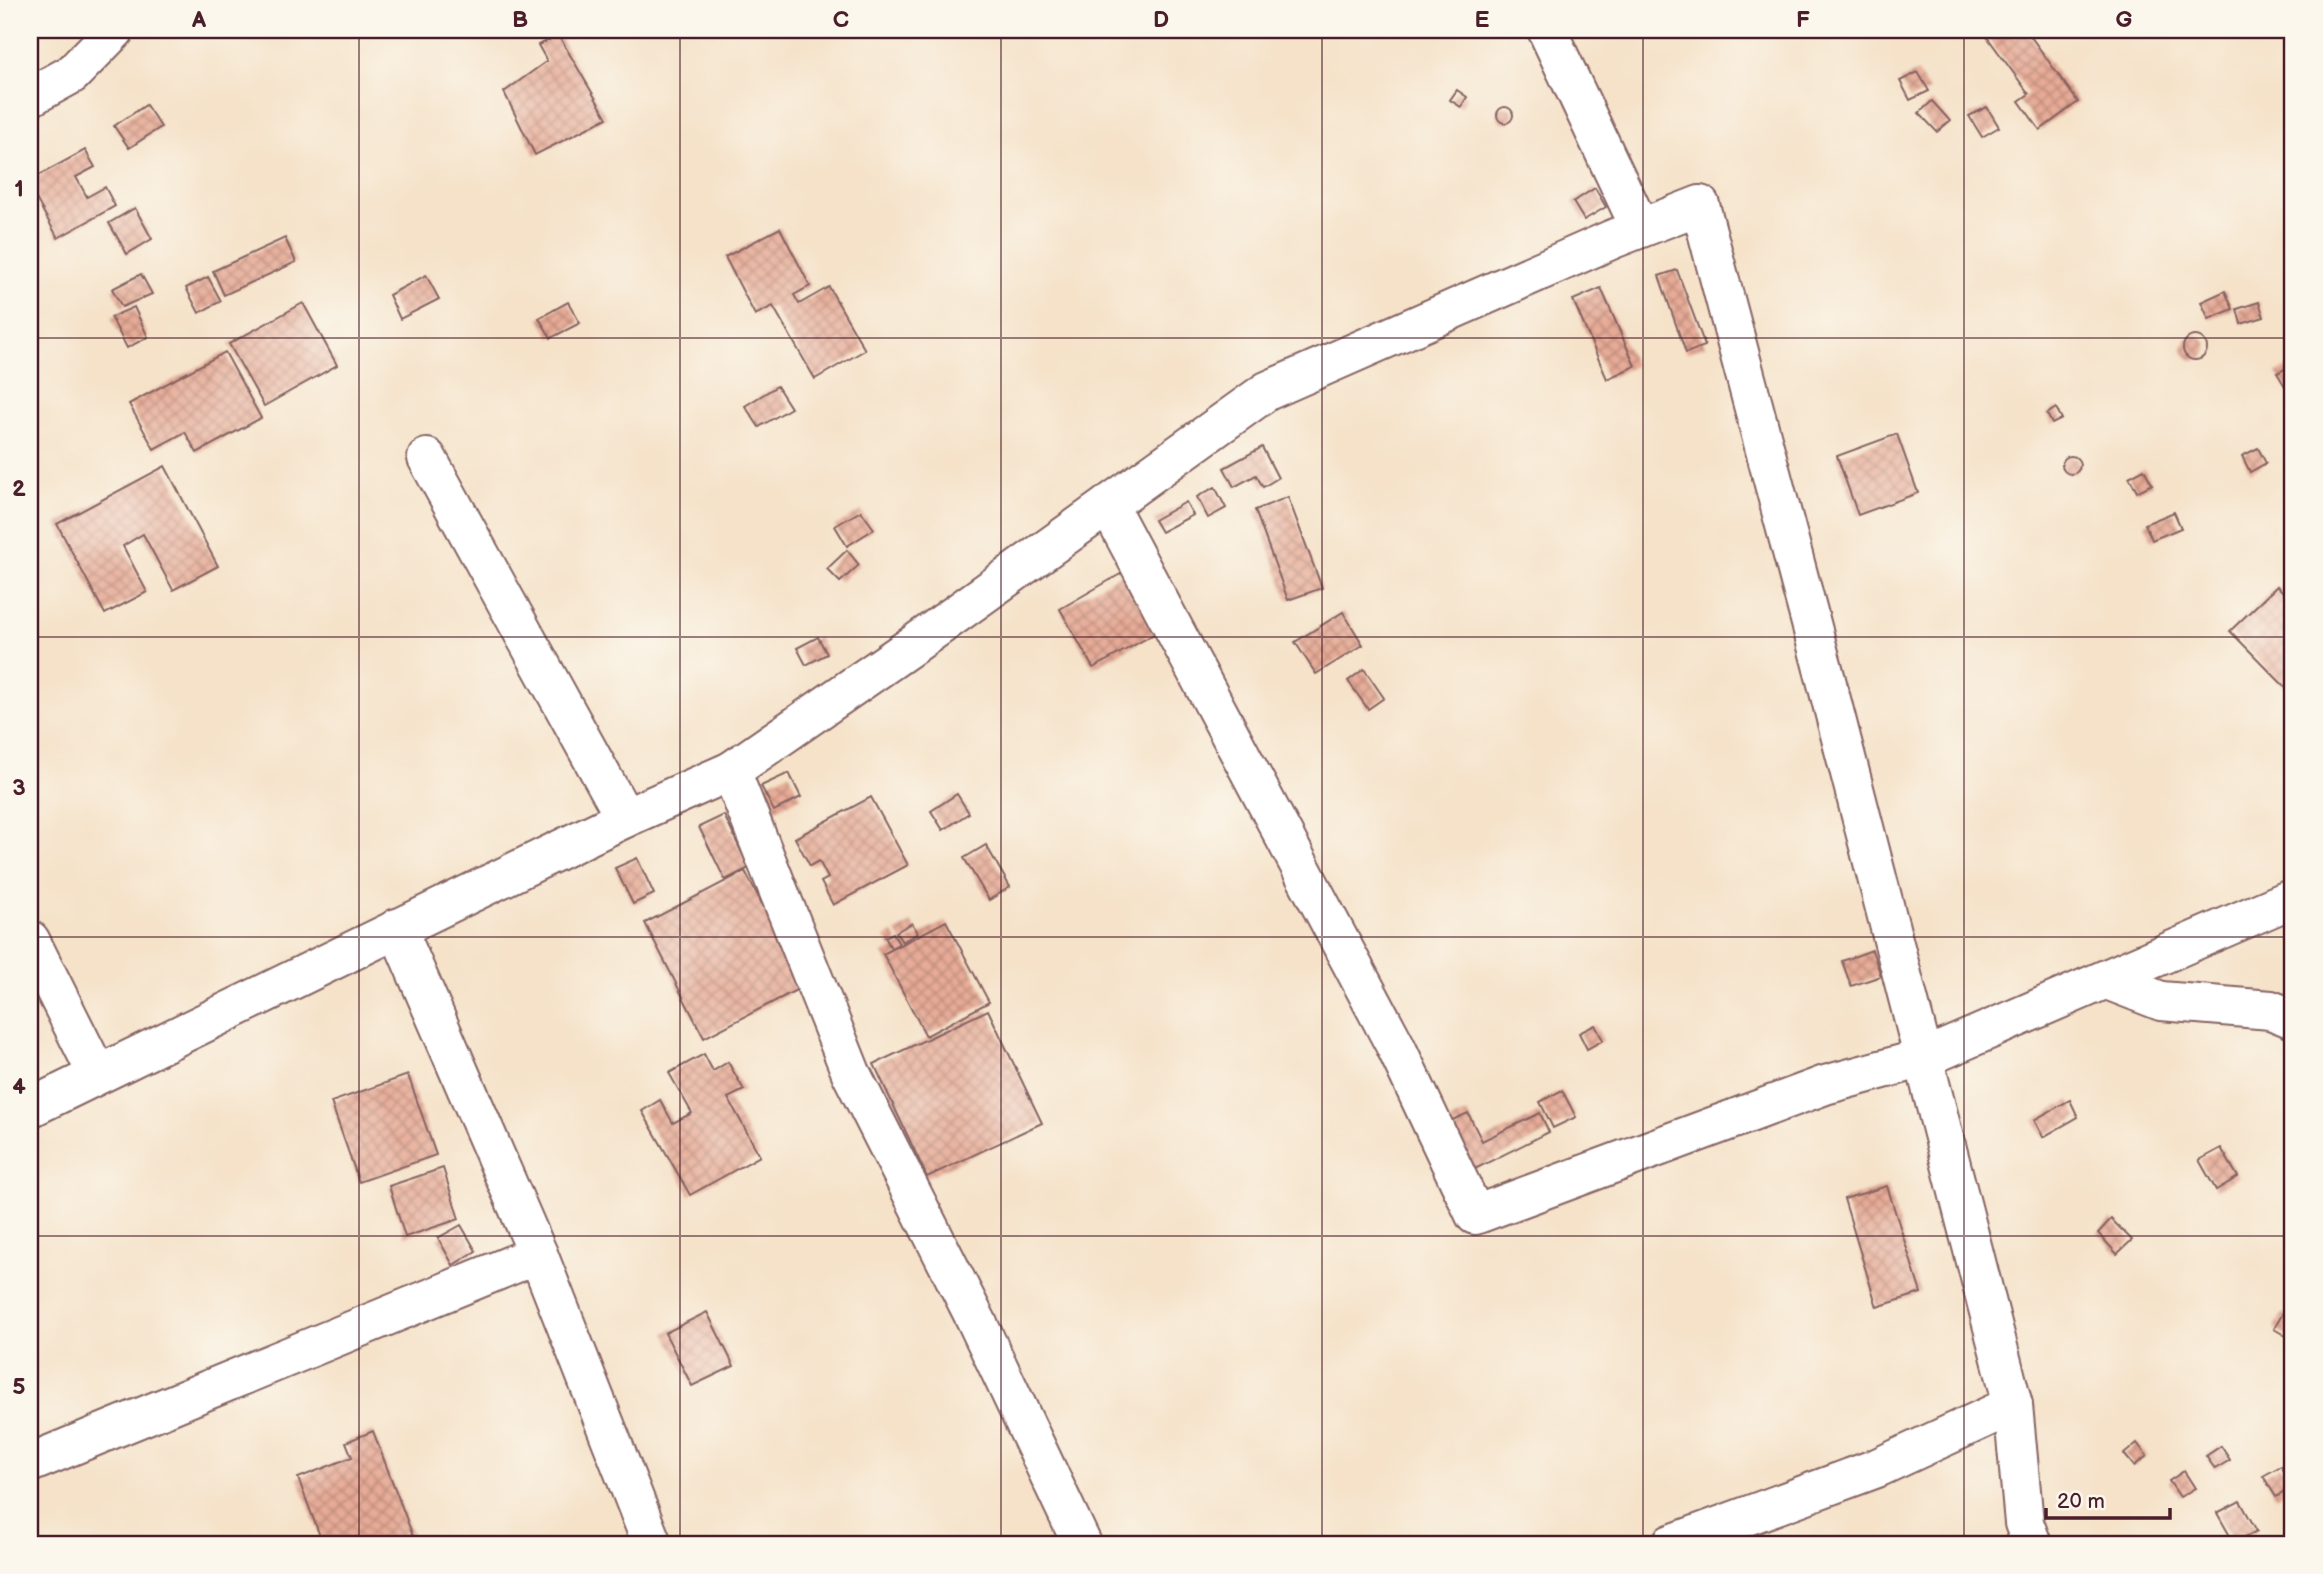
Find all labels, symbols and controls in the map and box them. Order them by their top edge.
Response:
text: A [191,6,207,34]
text: B [512,6,528,34]
text: C [833,6,849,34]
text: D [1153,6,1169,34]
text: E [1475,6,1490,34]
text: F [1796,6,1810,34]
text: G [2116,6,2133,34]
text: 1 [14,175,24,203]
text: 2 [12,475,26,503]
text: 3 [12,774,26,802]
text: 4 [12,1073,26,1101]
text: 5 [12,1373,26,1401]
scale bar [2046,1476,2171,1520]
text: 20 m [2057,1489,2105,1514]

